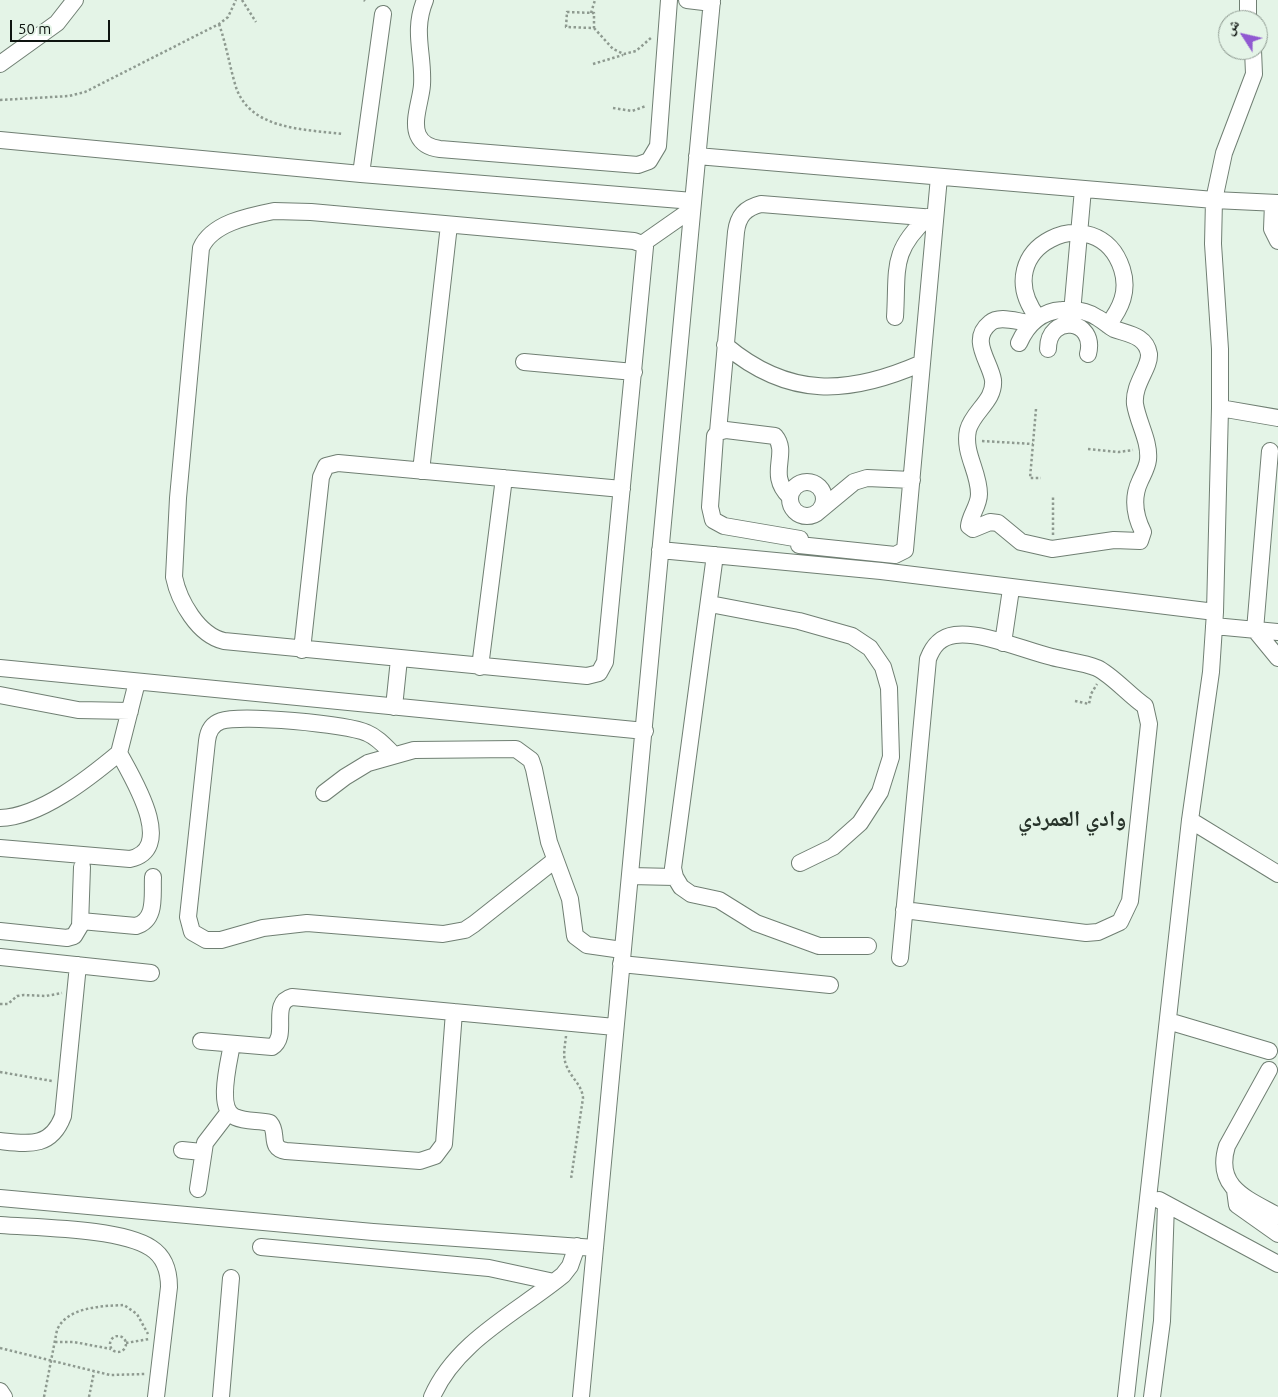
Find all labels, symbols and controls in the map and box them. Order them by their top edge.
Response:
scale bar [12,10,112,42]
north arrow [1218,10,1268,60]
text: ش [1221,16,1242,38]
text: 50 m [18,20,51,37]
district label: وادي العمردي [1018,806,1126,832]

